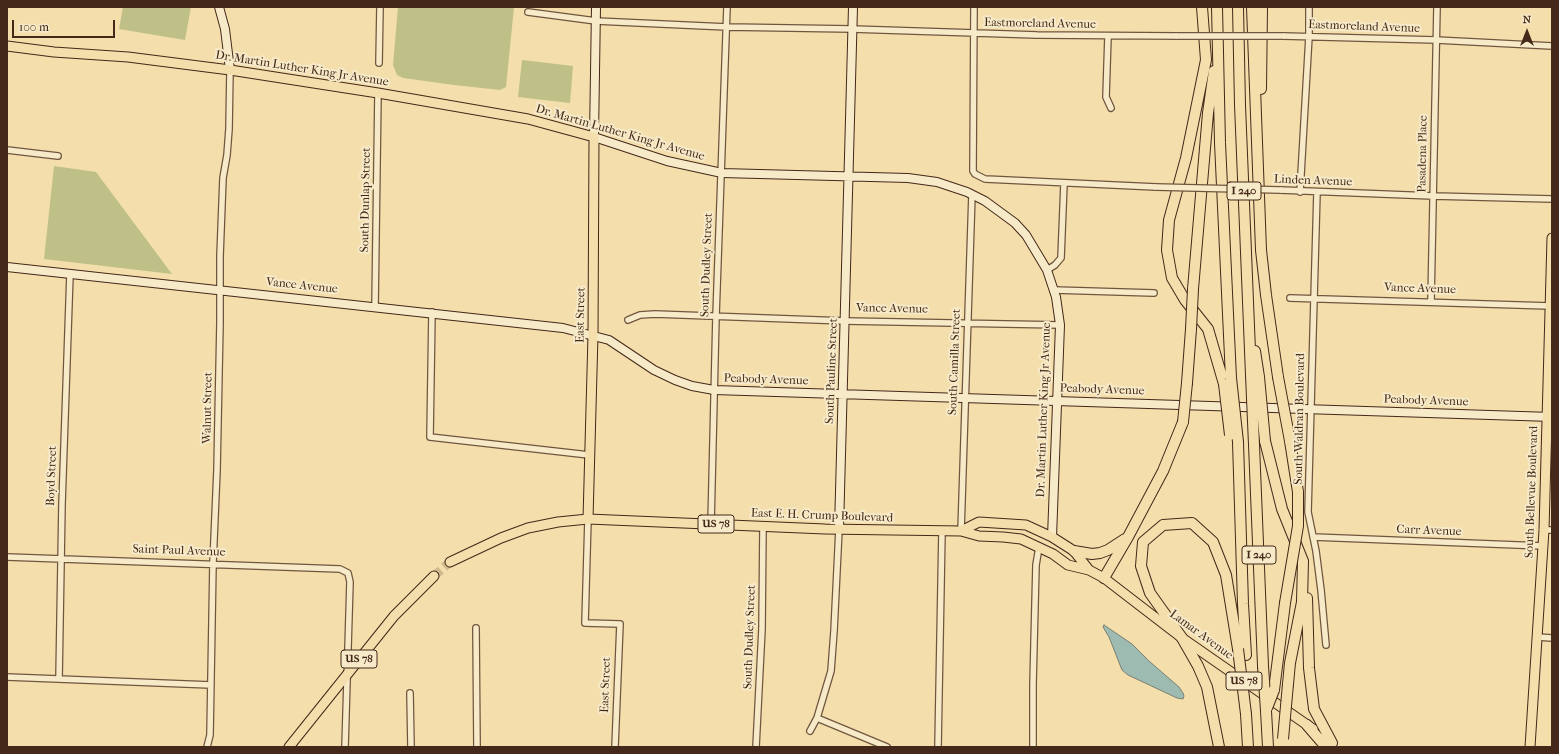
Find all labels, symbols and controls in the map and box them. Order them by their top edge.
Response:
scale bar [14,12,117,38]
north arrow [1507,12,1547,52]
text: N [1523,13,1531,26]
street label: Eastmoreland Avenue [984,16,1096,32]
street label: Eastmoreland Avenue [1308,18,1420,36]
text: 100 m [19,20,49,34]
street label: Dr. Martin Luther King Jr Avenue [214,48,390,90]
street label: Dr. Martin Luther King Jr Avenue [534,102,706,164]
street label: Pasadena Place [1415,115,1431,193]
street label: South Dunlap Street [358,147,374,253]
street label: Linden Avenue [1274,172,1352,190]
road number: I 240 [1227,182,1261,200]
street label: South Dudley Street [698,212,716,318]
street label: Vance Avenue [265,275,339,297]
street label: Vance Avenue [1384,281,1456,297]
street label: East Street [573,287,589,343]
street label: Vance Avenue [856,301,928,317]
street label: South Camilla Street [946,309,964,415]
street label: South Pauline Street [823,318,841,424]
street label: Dr. Martin Luther King Jr Avenue [1034,322,1054,498]
street label: South Waldran Boulevard [1292,353,1308,485]
street label: Peabody Avenue [723,371,809,389]
street label: Walnut Street [200,372,216,444]
street label: Peabody Avenue [1059,381,1145,399]
street label: Peabody Avenue [1383,392,1469,410]
street label: South Bellevue Boulevard [1522,426,1542,558]
street label: Boyd Street [44,446,60,506]
street label: East E. H. Crump Boulevard [751,506,893,526]
road number: US 78 [698,515,734,533]
street label: Carr Avenue [1396,523,1462,539]
street label: Saint Paul Avenue [132,542,226,560]
road number: I 240 [1242,546,1276,564]
street label: South Dudley Street [741,584,759,690]
street label: Lamar Avenue [1167,607,1235,663]
road number: US 78 [341,650,377,668]
street label: East Street [598,657,614,713]
road number: US 78 [1226,672,1262,690]

